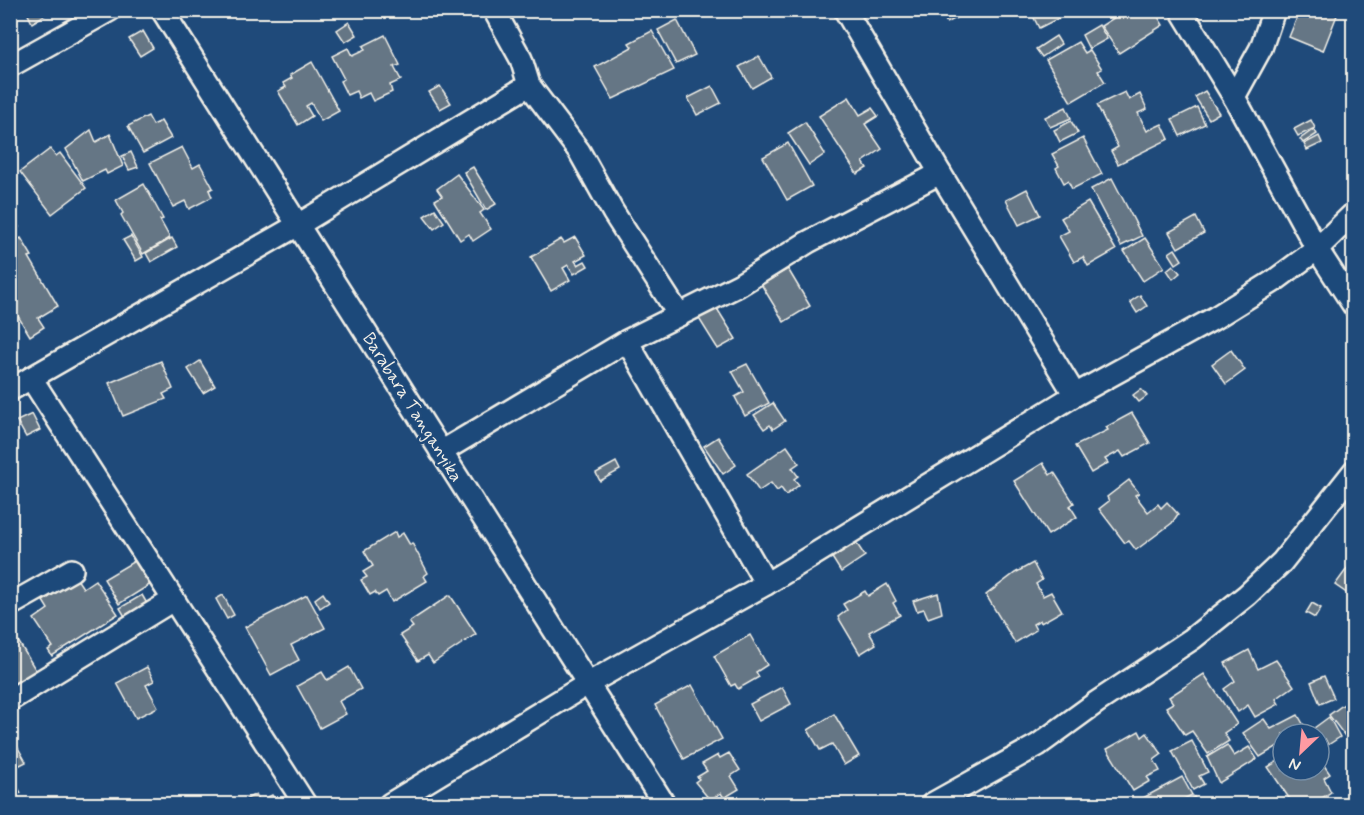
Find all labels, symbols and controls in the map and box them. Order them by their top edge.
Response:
street label: Barabara Tanganyika [356,328,468,487]
north arrow [1271,722,1331,782]
text: N [1286,752,1304,776]

